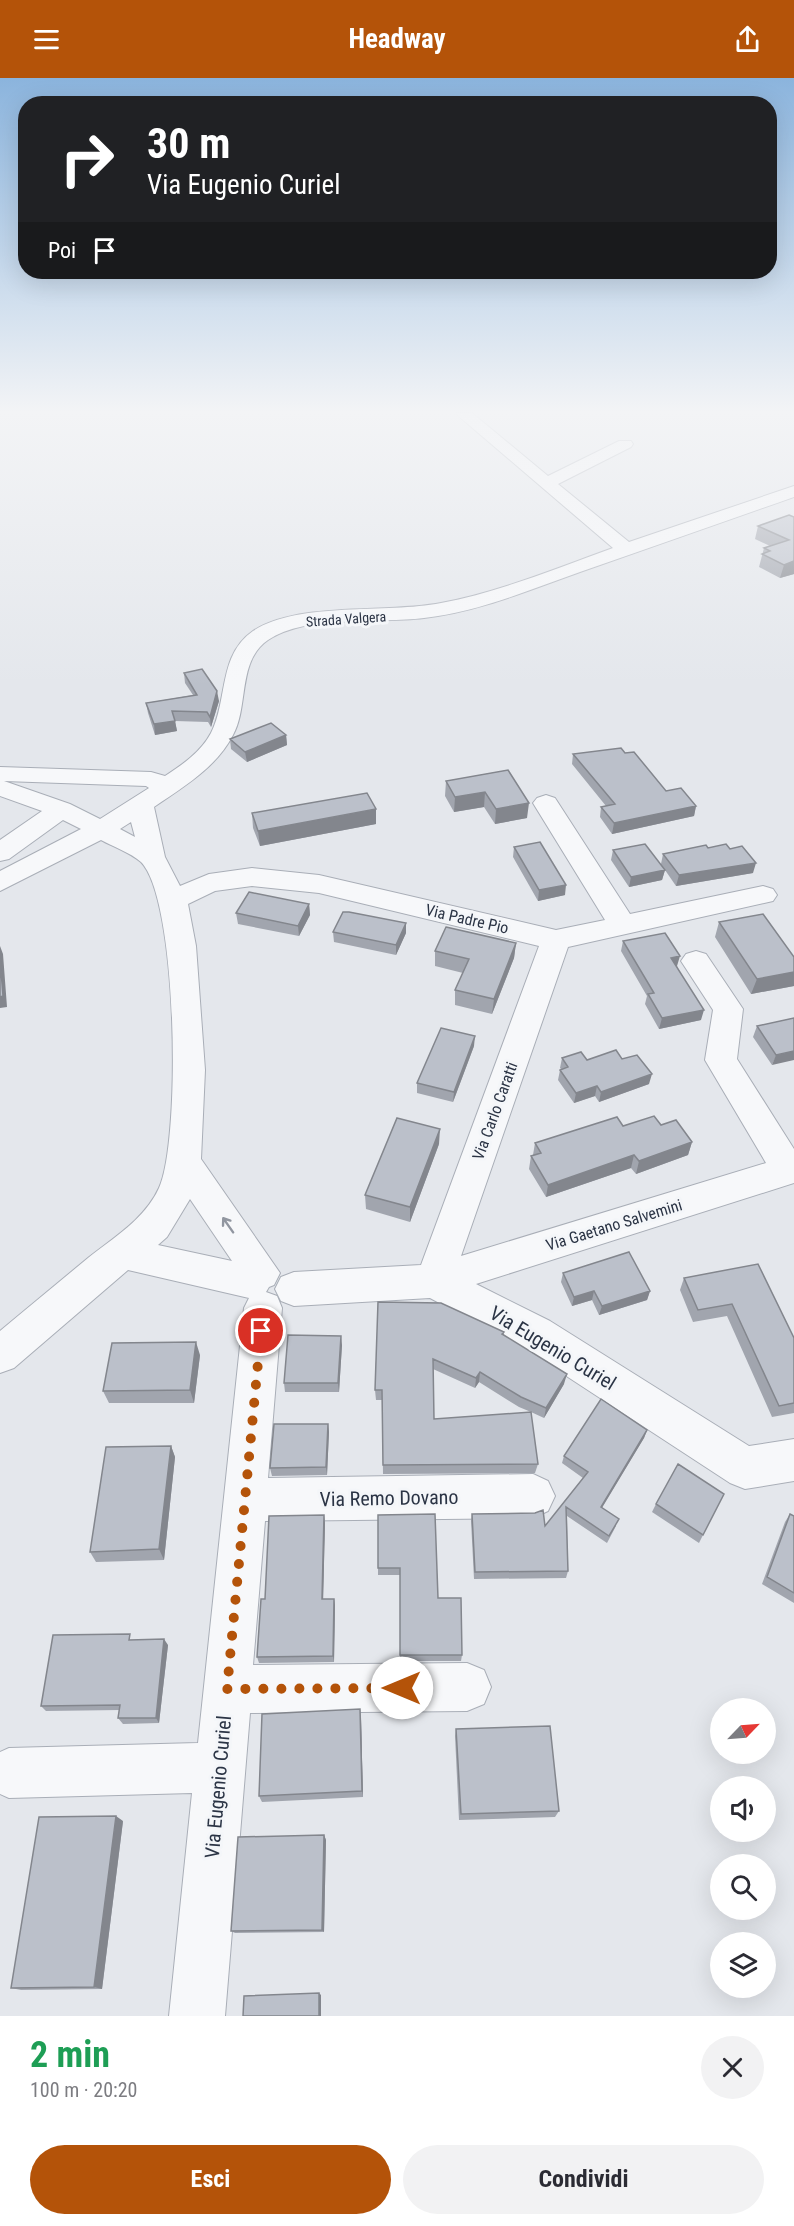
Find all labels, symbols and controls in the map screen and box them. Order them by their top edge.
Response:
icon: menu [30,23,63,56]
text: Headway [348,23,446,55]
icon: share [731,23,764,56]
text: 30 m [147,119,230,168]
icon: right [48,120,126,198]
text: Via Eugenio Curiel [147,169,340,201]
icon: arrive [88,234,121,267]
text: Poi [48,238,76,263]
street label: Strada Valgera [305,608,387,630]
street label: Via Padre Pio [424,900,510,938]
street label: Via Carlo Caratti [468,1059,522,1163]
street label: Via Gaetano Salvemini [544,1195,684,1255]
one-way arrow [222,1217,234,1233]
street label: Via Eugenio Curiel [485,1301,621,1395]
pin [235,1305,286,1356]
icon: arrive [244,1314,277,1347]
street label: Via Remo Dovano [319,1485,459,1511]
position arrow [370,1656,434,1720]
north arrow [710,1698,776,1764]
map controls [710,1698,776,1998]
street label: Via Eugenio Curiel [200,1715,236,1859]
button: sound [710,1776,776,1842]
button: search [710,1854,776,1920]
button: layers [710,1932,776,1998]
text: 2 min [30,2034,110,2076]
button: close [701,2036,764,2099]
text: 100 m · 20:20 [30,2078,137,2102]
button: Esci [30,2145,391,2214]
button: Condividi [403,2145,764,2214]

